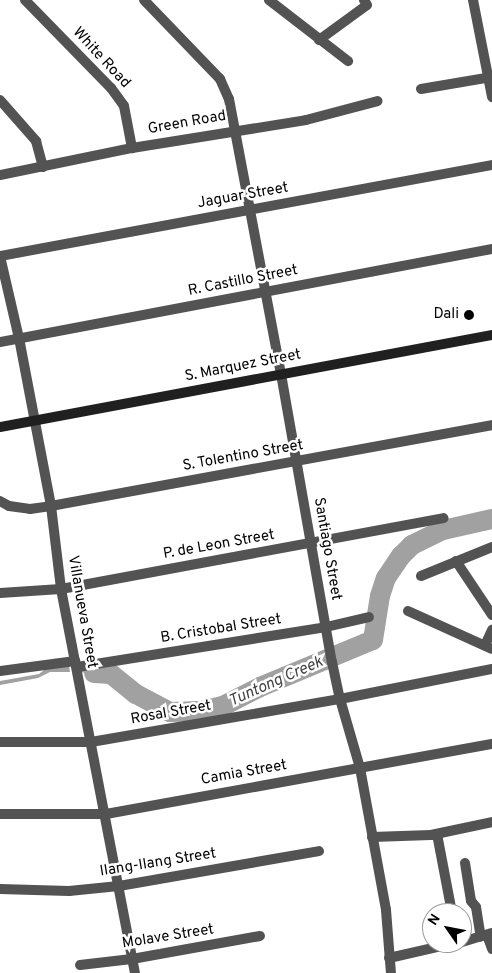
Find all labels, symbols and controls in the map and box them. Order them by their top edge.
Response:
street label: White Road [68,24,134,92]
street label: Green Road [147,107,227,139]
street label: Jaguar Street [196,179,290,213]
street label: R. Castillo Street [187,262,299,300]
place label: Dali [433,306,459,324]
marker: Dali [463,309,475,321]
street label: S. Marquez Street [183,346,303,386]
street label: S. Tolentino Street [181,436,305,476]
street label: Santiago Street [309,496,345,602]
street label: P. de Leon Street [162,526,276,564]
street label: Villanueva Street [63,554,101,670]
street label: B. Cristobal Street [159,611,283,647]
water label: Tuntong Creek [226,653,326,711]
street label: Rosal Street [129,697,213,729]
street label: Camia Street [200,757,288,789]
street label: Ilang-Ilang Street [99,845,217,881]
north arrow [422,903,472,953]
text: N [425,911,445,929]
street label: Molave Street [121,921,215,953]

